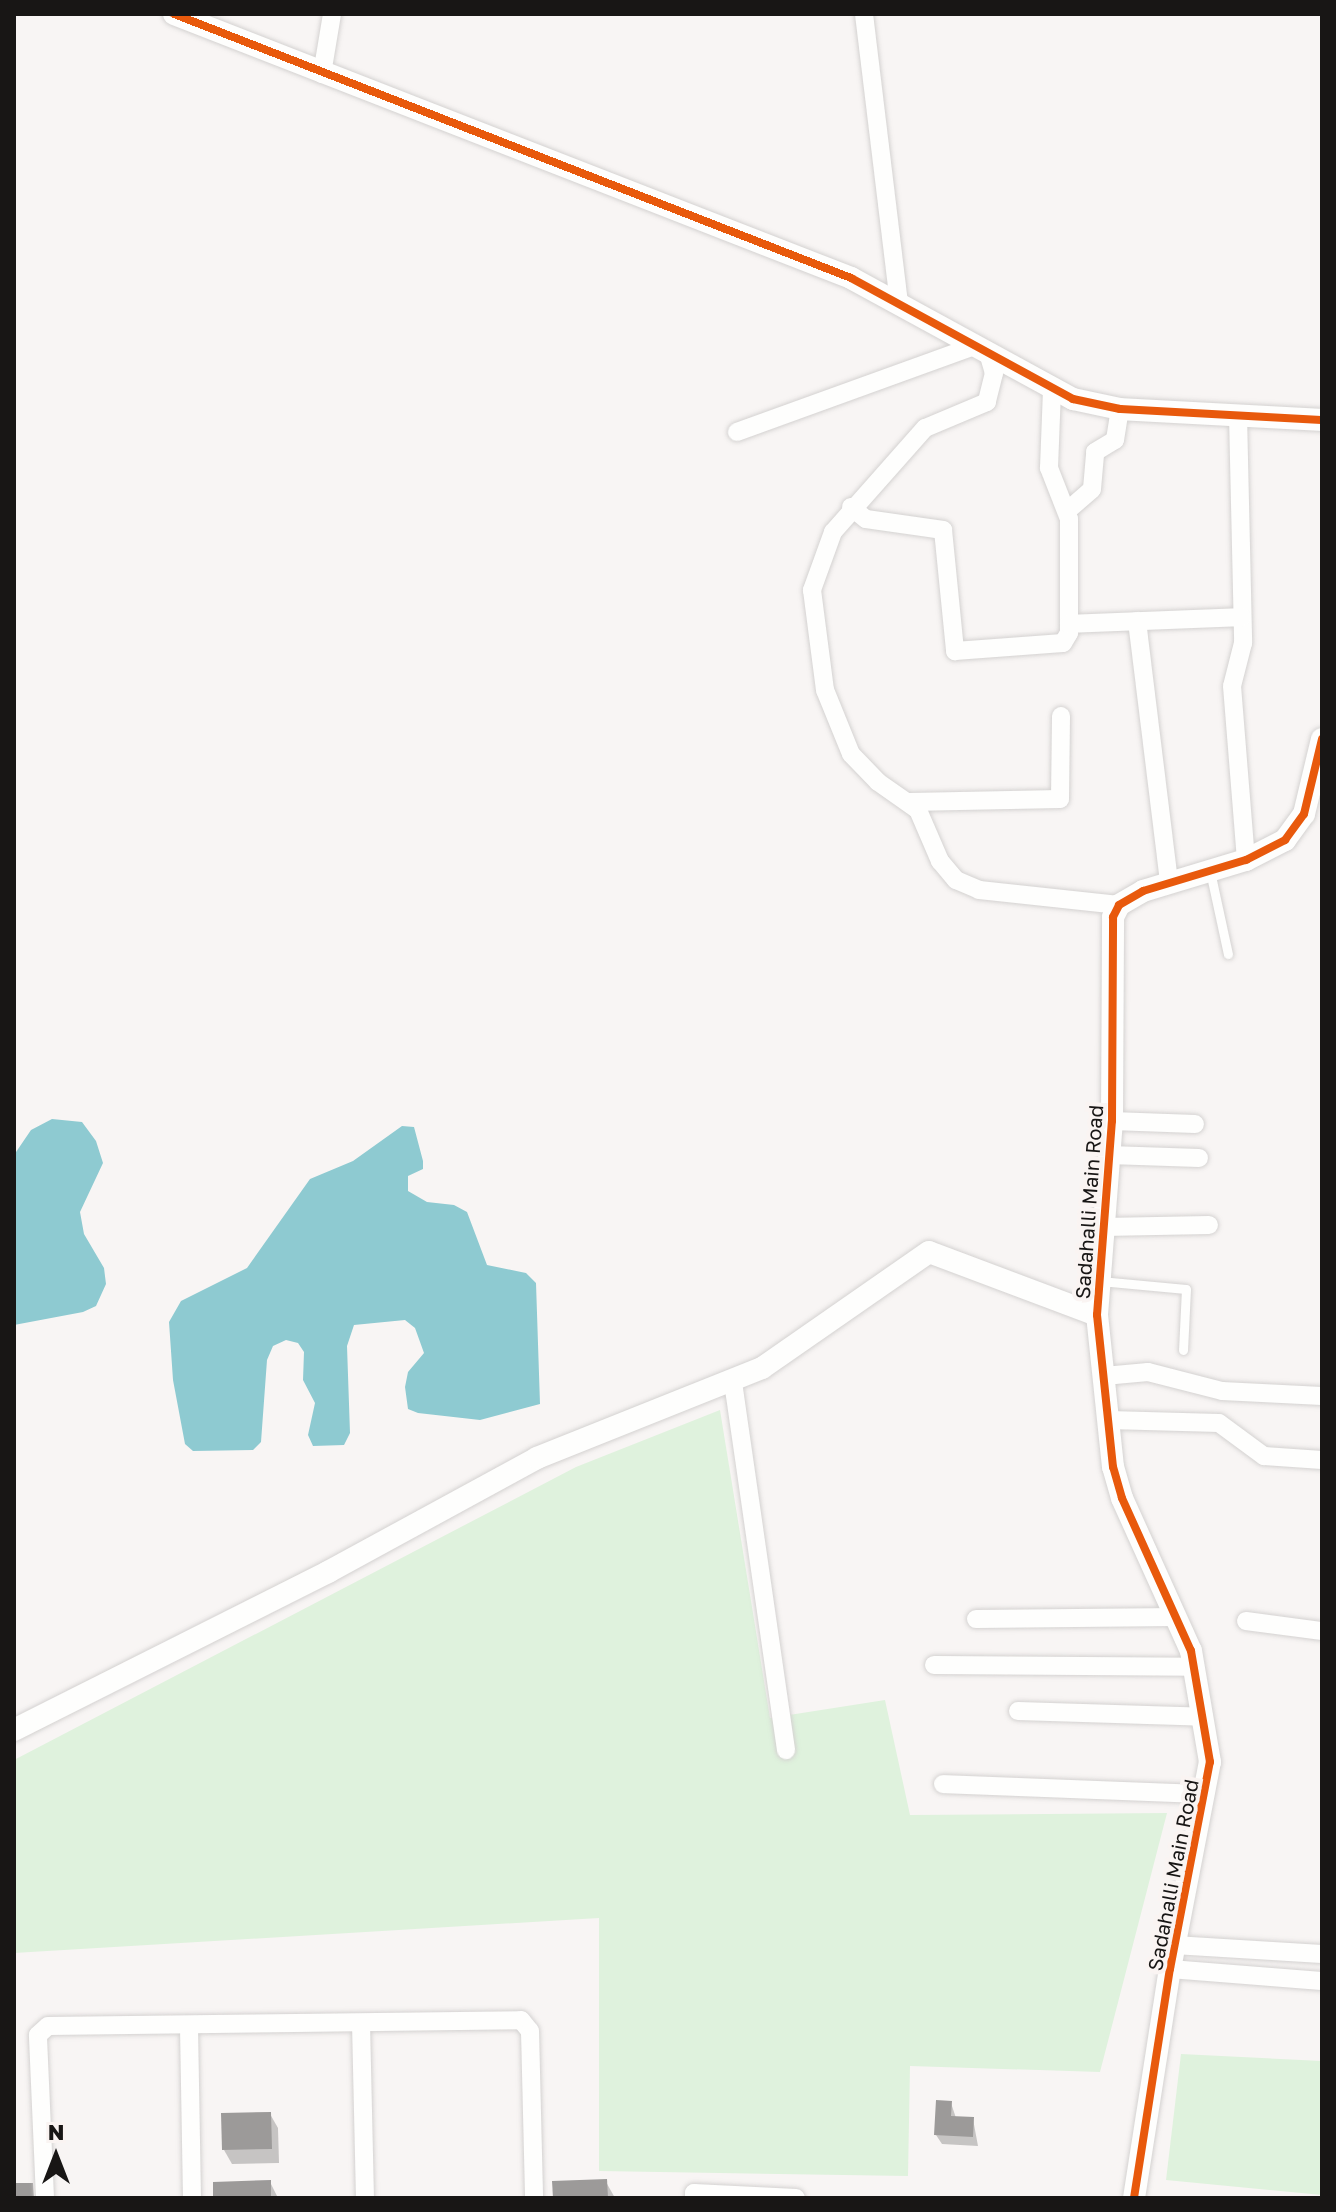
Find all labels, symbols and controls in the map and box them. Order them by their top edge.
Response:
street label: Sadahalli Main Road [1070,1104,1108,1300]
street label: Sadahalli Main Road [1143,1777,1203,1973]
north arrow [16,2116,96,2196]
text: N [48,2118,64,2145]

